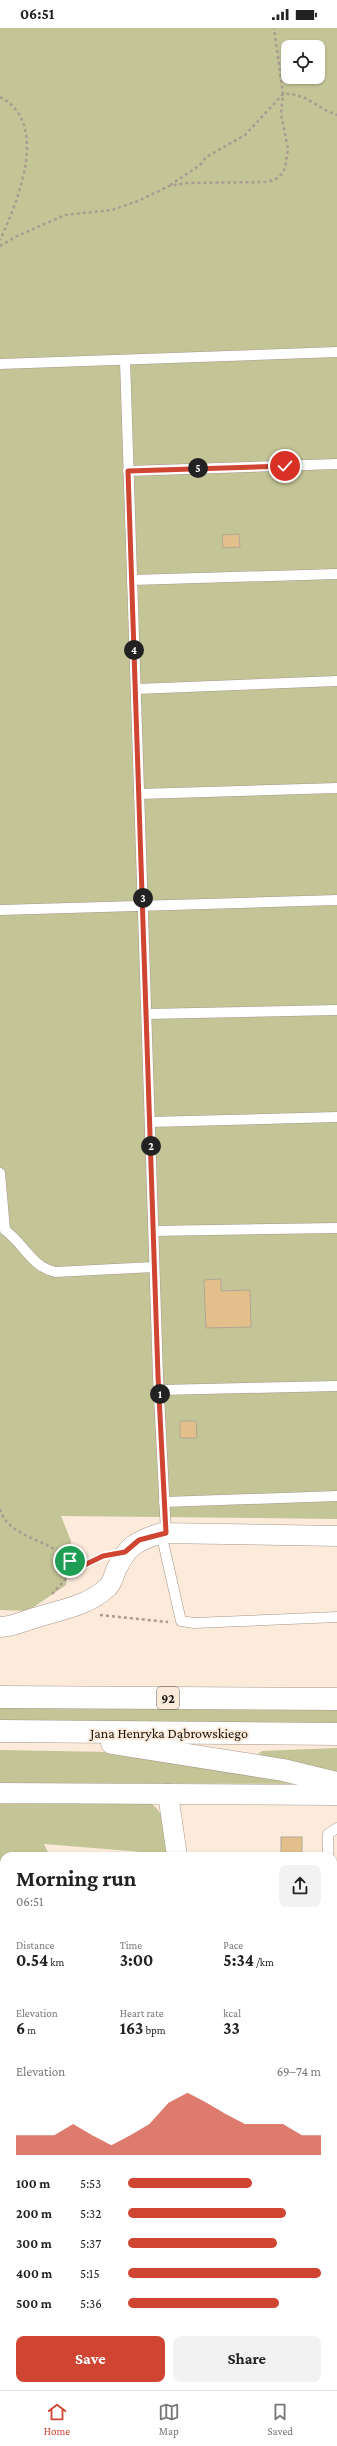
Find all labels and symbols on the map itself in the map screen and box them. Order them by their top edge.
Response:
pin [268,449,302,483]
pin: 5 [188,458,208,478]
pin: 4 [124,640,144,660]
pin: 3 [133,888,153,908]
pin: 2 [141,1136,161,1156]
pin: 1 [150,1384,170,1404]
pin [53,1544,87,1578]
road number: 92 [157,1687,179,1709]
street label: Jana Henryka Dąbrowskiego [88,1725,248,1741]

